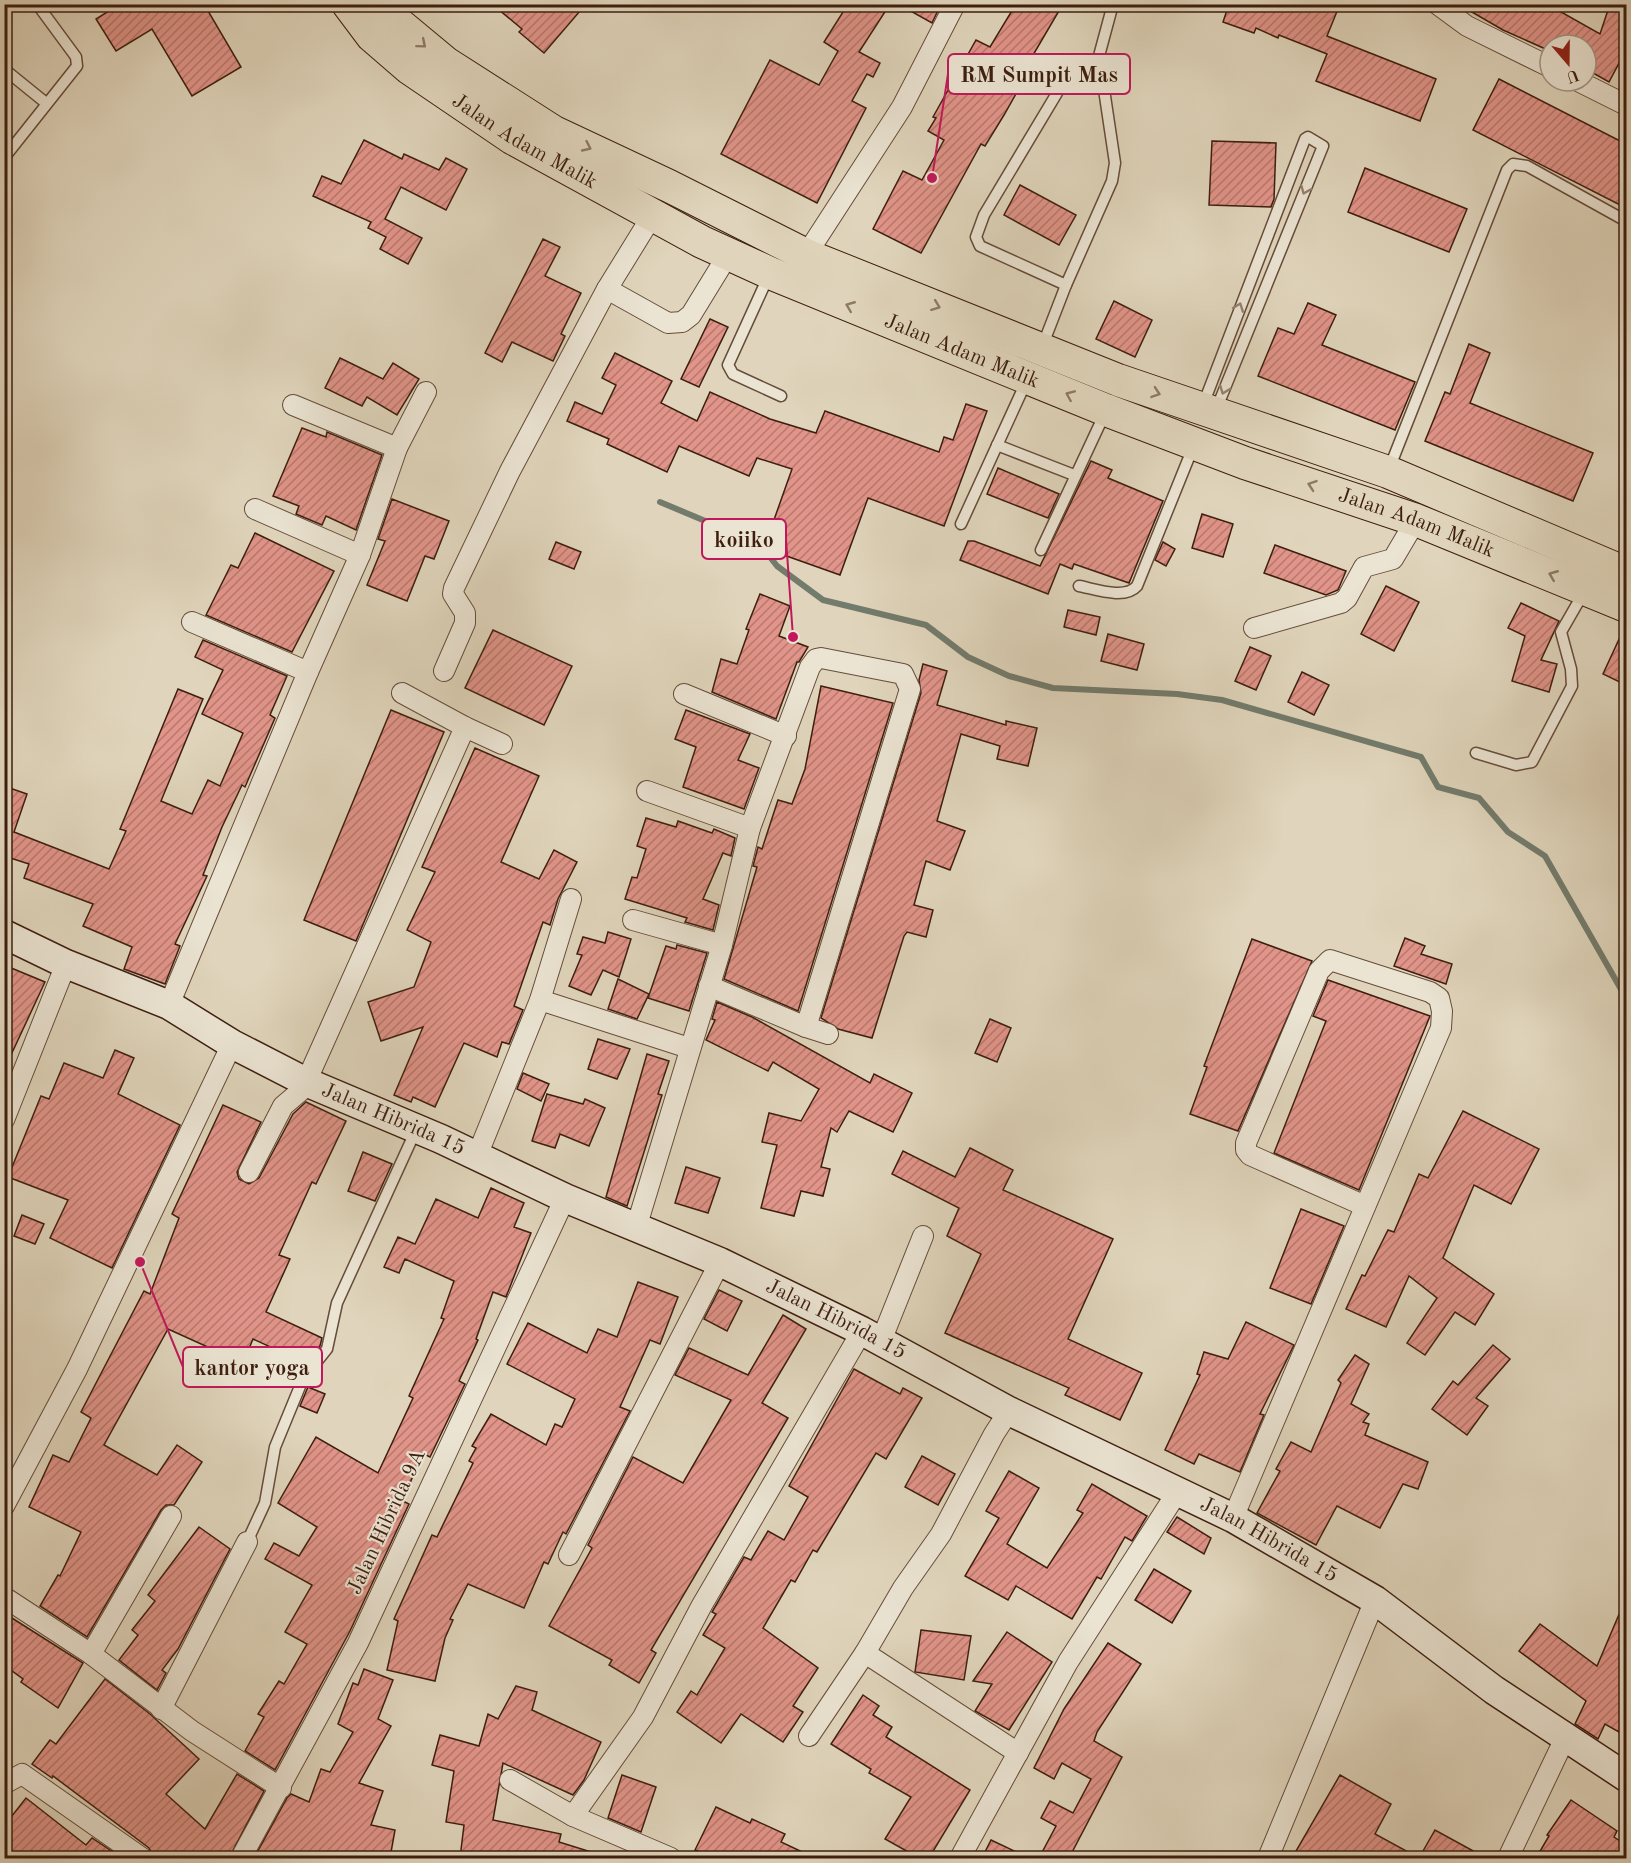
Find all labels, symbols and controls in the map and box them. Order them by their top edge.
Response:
north arrow [1538,33,1598,93]
one-way arrow [415,37,426,48]
callout: RM Sumpit Mas [948,54,1130,94]
text: RM Sumpit Mas [960,65,1118,87]
text: U [1563,66,1581,85]
street label: Jalan Adam Malik [448,90,601,193]
one-way arrow [580,140,591,152]
one-way arrow [1300,184,1312,195]
one-way arrow [930,299,941,311]
one-way arrow [846,301,857,313]
one-way arrow [1232,302,1244,313]
street label: Jalan Adam Malik [881,310,1042,392]
one-way arrow [1218,385,1231,395]
one-way arrow [1150,386,1161,398]
one-way arrow [1065,390,1076,402]
one-way arrow [1307,479,1318,492]
street label: Jalan Adam Malik [1336,484,1498,562]
callout: koiiko [702,519,786,559]
text: koiiko [714,530,774,552]
one-way arrow [1548,570,1559,582]
street label: Jalan Hibrida 15 [319,1079,468,1159]
street label: Jalan Hibrida 15 [763,1275,910,1363]
callout: kantor yoga [183,1347,322,1387]
text: kantor yoga [194,1358,310,1380]
street label: Jalan Hibrida 9A [344,1446,430,1598]
street label: Jalan Hibrida 15 [1197,1493,1341,1587]

